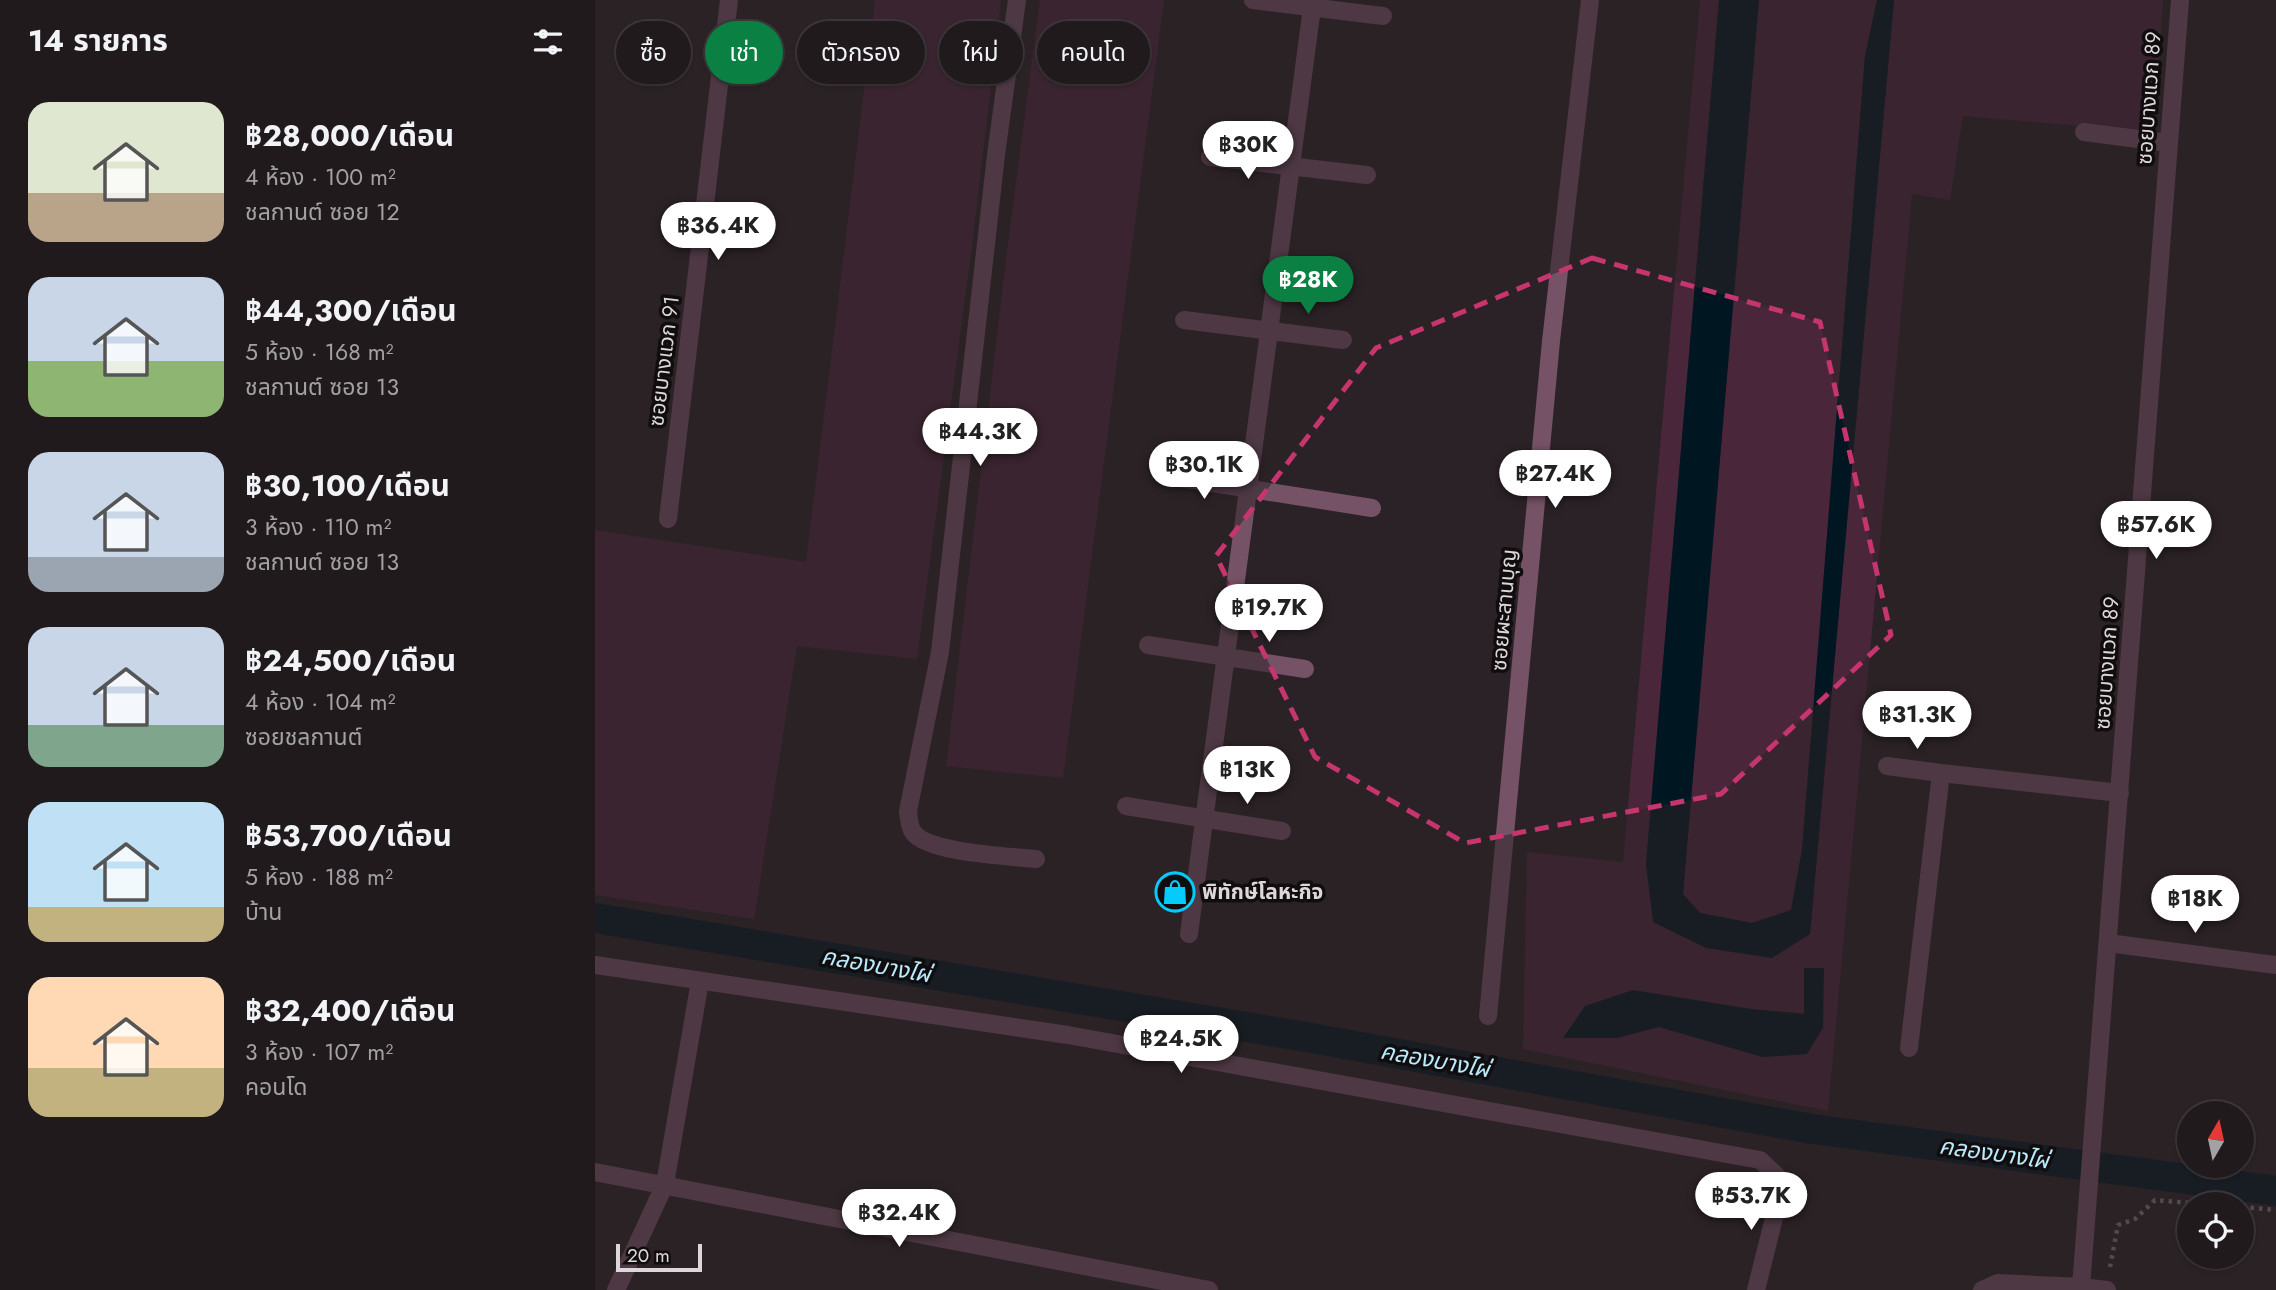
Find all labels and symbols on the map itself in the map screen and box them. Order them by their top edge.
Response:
street label: ซอยบางแวก 89 [2129,31,2169,165]
pin: ฿30K [1207,122,1289,181]
pin: ฿36.4K [661,202,775,262]
pin: ฿28K [1267,256,1349,316]
street label: ซอยบางแวก 91 [641,294,687,428]
pin: ฿44.3K [923,408,1037,468]
pin: ฿30.1K [1147,442,1261,501]
pin: ฿27.4K [1498,450,1612,510]
pin: ฿57.6K [2099,502,2213,561]
street label: ซอยผะสานบุญ [1484,548,1524,672]
pin: ฿19.7K [1212,584,1326,644]
street label: ซอยบางแวก 89 [2087,596,2127,730]
pin: ฿31.3K [1860,692,1974,751]
pin: ฿13K [1206,746,1288,806]
shop icon: พิทักษ์โลหะกิจ [1154,871,1196,913]
pin: ฿18K [2154,876,2236,935]
place label: พิทักษ์โลหะกิจ [1202,877,1323,907]
water label: คลองบางไผ่ [819,939,936,992]
pin: ฿24.5K [1124,1016,1238,1075]
water label: คลองบางไผ่ [1378,1034,1495,1087]
north arrow [2177,1101,2254,1178]
water label: คลองบางไผ่ [1937,1128,2054,1178]
pin: ฿53.7K [1694,1172,1808,1232]
pin: ฿32.4K [842,1190,956,1249]
scale bar [616,1241,702,1273]

